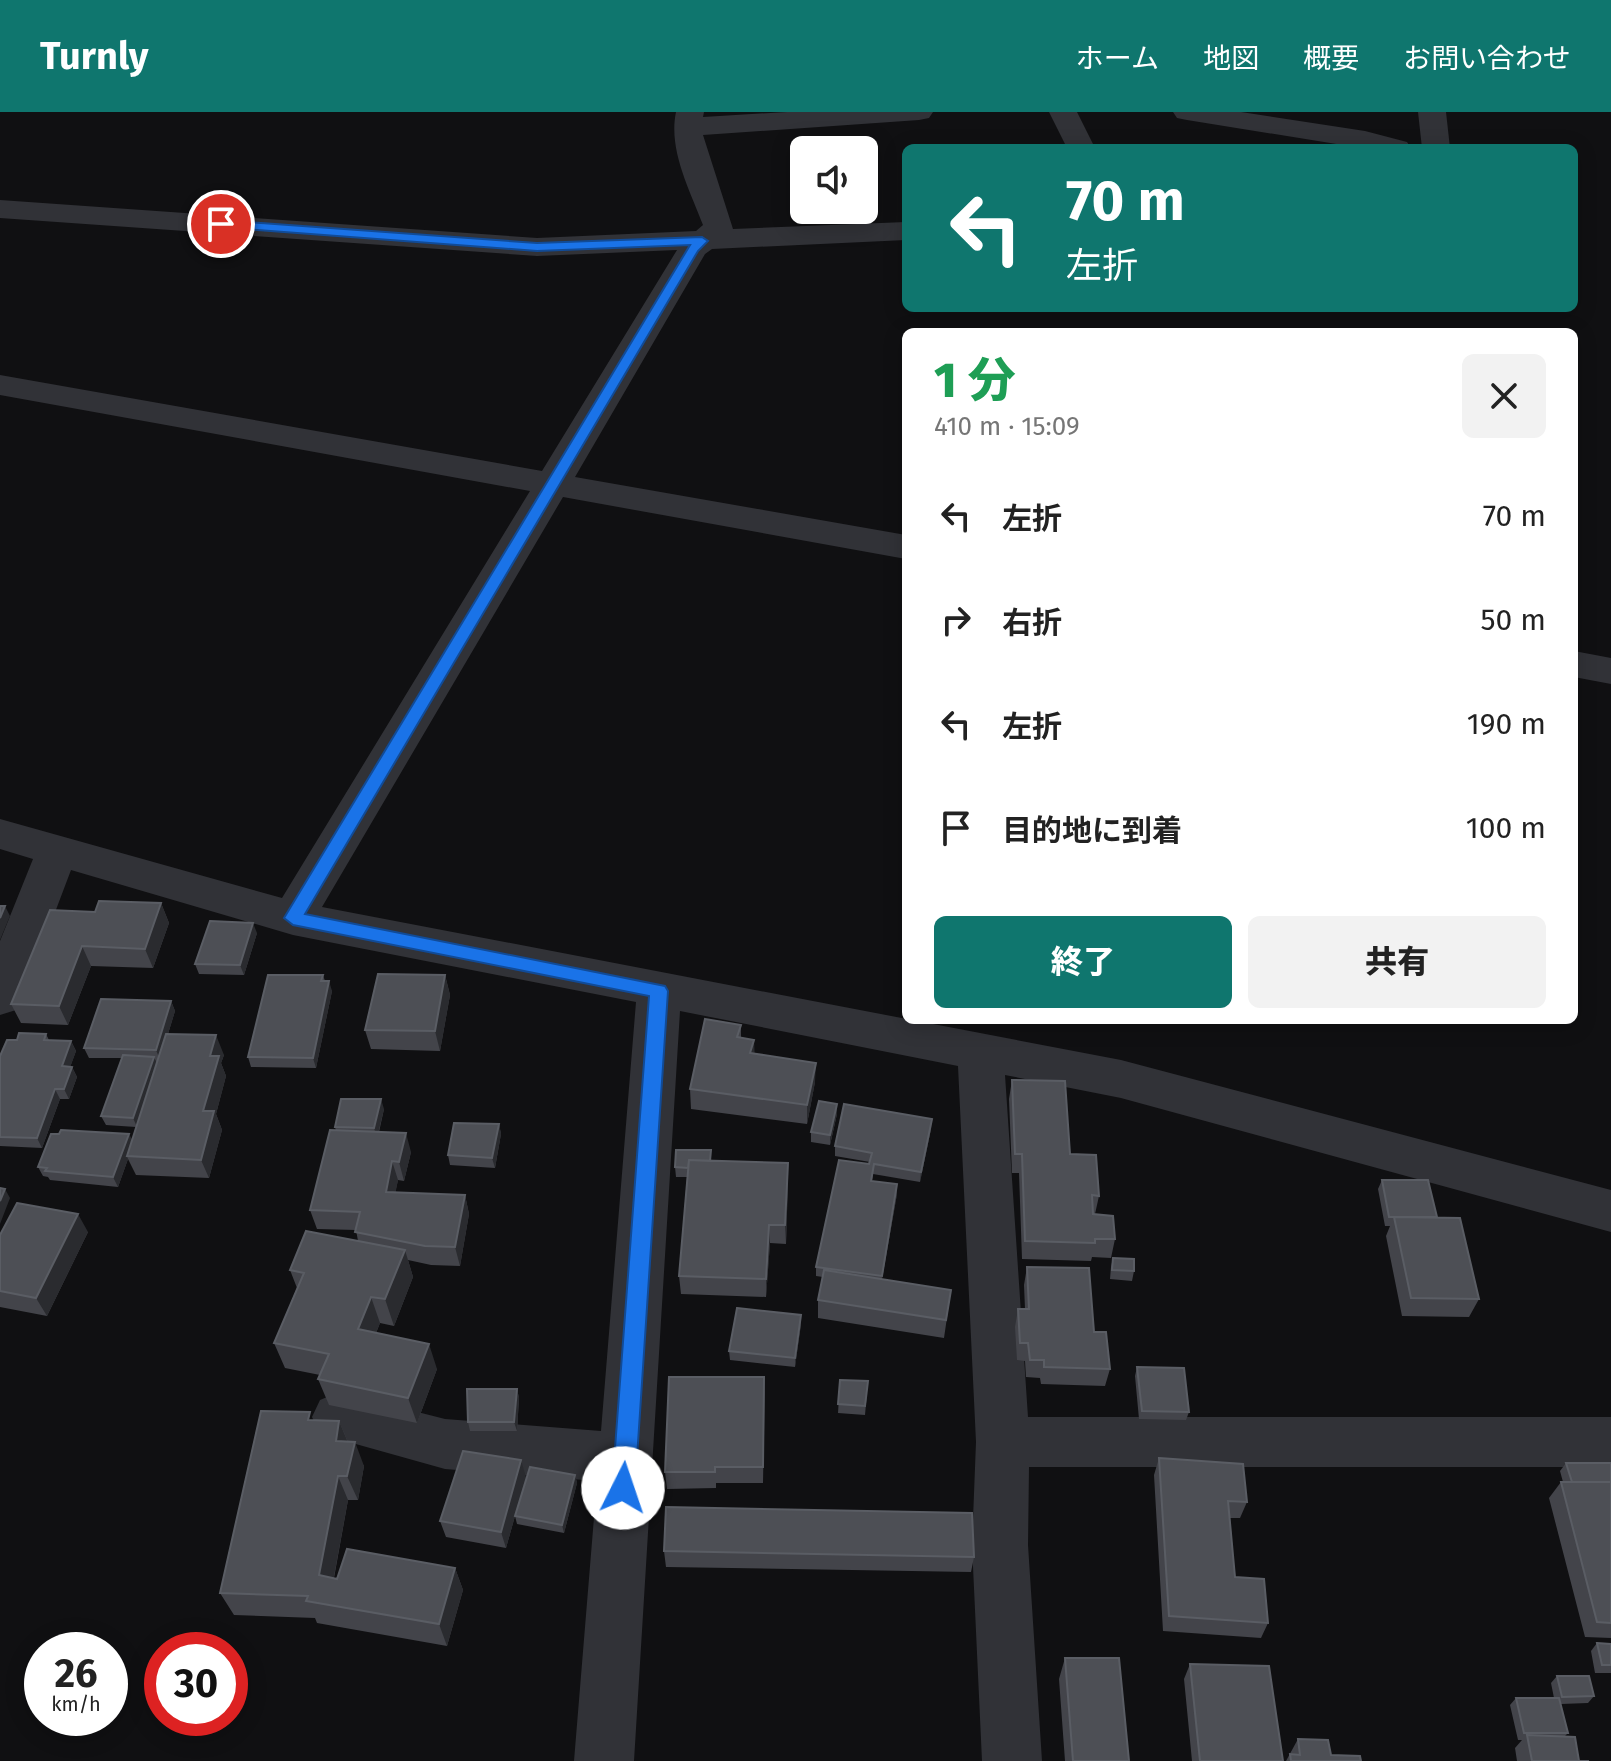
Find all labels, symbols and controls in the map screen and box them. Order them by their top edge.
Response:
text: Turnly [40,33,149,79]
text: ホーム [1076,42,1159,75]
text: 地図 [1203,42,1259,75]
text: 概要 [1303,42,1359,75]
text: お問い合わせ [1403,42,1571,75]
map controls [790,136,878,224]
button: sound [790,136,878,224]
text: 70 m [1066,168,1185,235]
icon: left [934,176,1038,280]
pin [187,190,255,258]
icon: arrive [199,202,243,246]
text: 左折 [1066,244,1138,288]
text: 1 分 [934,352,1016,410]
button: close [1462,354,1546,438]
text: 410 m · 15:09 [934,411,1080,442]
icon: left [934,494,978,538]
text: 70 m [1483,498,1546,534]
text: 左折 [1002,501,1062,537]
icon: right [934,598,978,642]
text: 50 m [1481,602,1546,638]
text: 右折 [1002,605,1062,641]
icon: left [934,702,978,746]
text: 190 m [1467,706,1546,742]
text: 左折 [1002,709,1062,745]
icon: arrive [934,806,978,850]
text: 100 m [1466,810,1546,846]
text: 目的地に到着 [1002,813,1182,849]
button: 終了 [934,916,1232,1008]
button: 共有 [1248,916,1546,1008]
position arrow [581,1446,665,1530]
speed limit sign: 30 [144,1632,248,1736]
text: 26 [54,1650,98,1698]
text: km/h [51,1692,101,1716]

